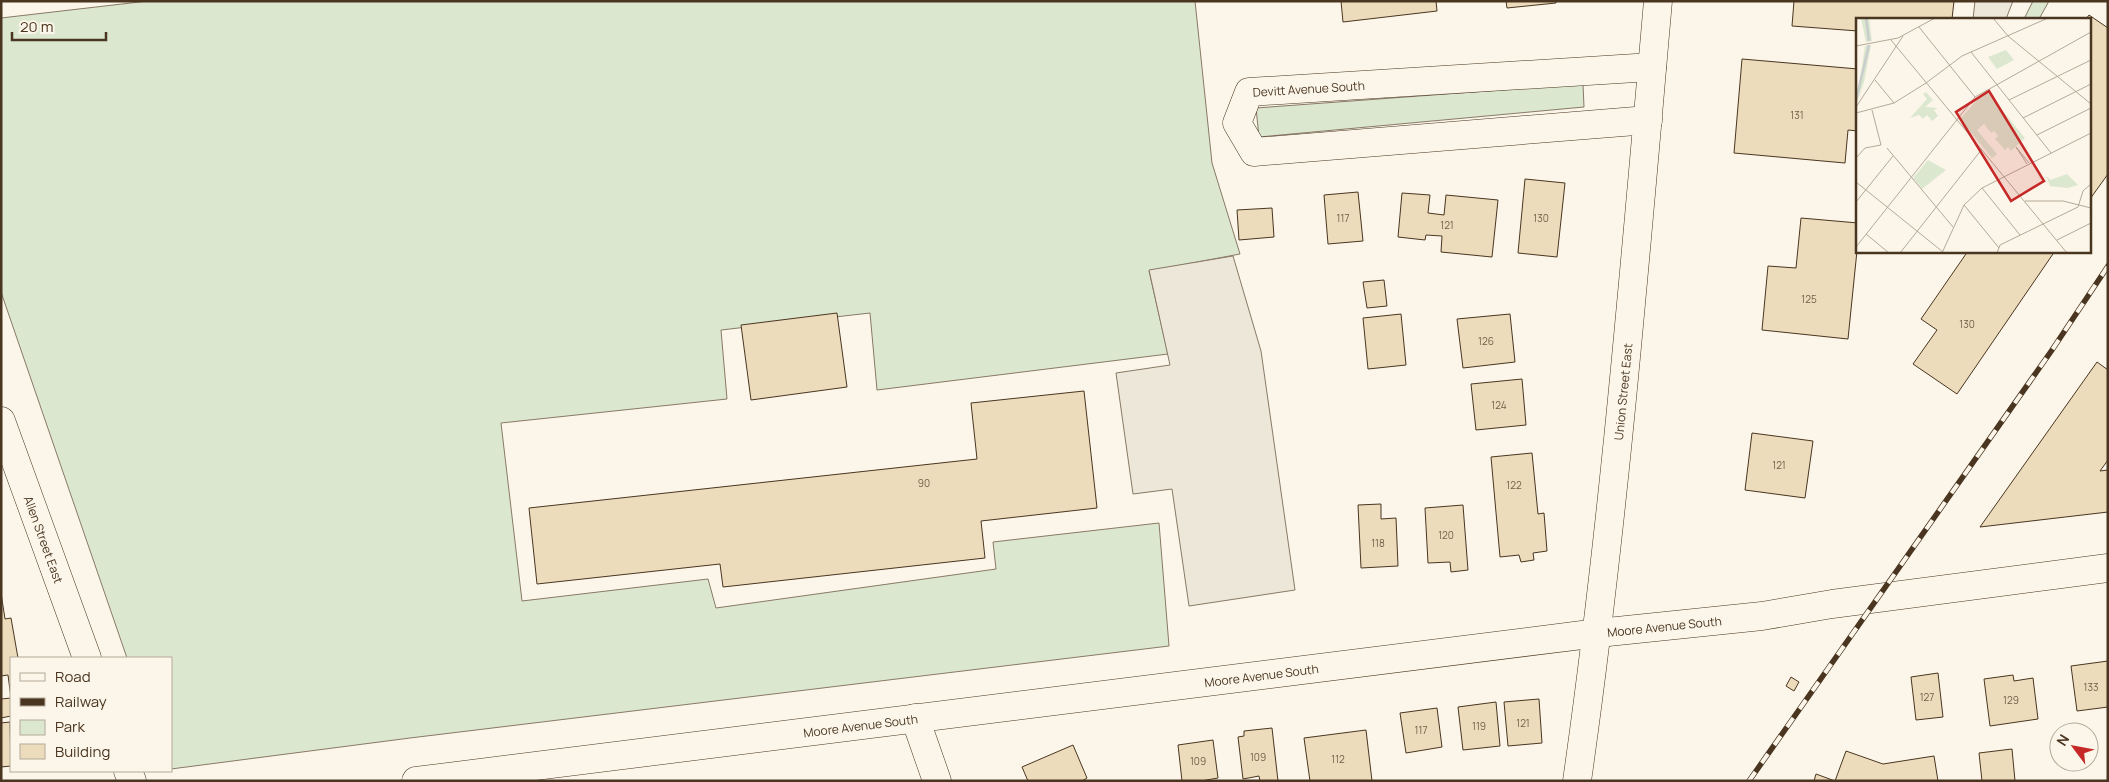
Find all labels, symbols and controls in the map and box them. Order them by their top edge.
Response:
scale bar [12,10,106,42]
text: 20 m [20,16,53,37]
inset map [1856,18,2092,252]
street label: Devitt Avenue South [1252,76,1365,100]
house number: 131 [1790,108,1804,122]
house number: 117 [1337,211,1349,225]
house number: 130 [1533,211,1549,225]
house number: 121 [1440,218,1454,232]
house number: 125 [1801,292,1817,306]
house number: 130 [1959,317,1975,331]
house number: 126 [1478,334,1494,348]
street label: Union Street East [1609,342,1636,441]
house number: 124 [1491,398,1507,412]
house number: 121 [1772,458,1786,472]
house number: 90 [918,476,930,490]
house number: 122 [1506,478,1522,492]
street label: Allen Street East [20,493,68,586]
house number: 120 [1438,528,1454,542]
house number: 118 [1371,536,1385,550]
street label: Moore Avenue South [1606,612,1723,641]
legend [10,657,172,772]
street label: Moore Avenue South [1203,660,1320,691]
text: Road [55,666,91,687]
house number: 133 [2084,680,2098,694]
house number: 127 [1920,690,1934,704]
text: Railway [55,691,107,712]
house number: 129 [2003,693,2019,707]
street label: Moore Avenue South [802,710,919,741]
text: Park [55,716,85,737]
house number: 121 [1516,716,1530,730]
house number: 119 [1472,719,1486,733]
north arrow [2049,722,2099,772]
house number: 117 [1415,723,1427,737]
text: N [2052,731,2073,749]
text: Building [55,741,110,762]
house number: 109 [1250,750,1266,764]
house number: 112 [1331,752,1345,766]
house number: 109 [1190,754,1206,768]

